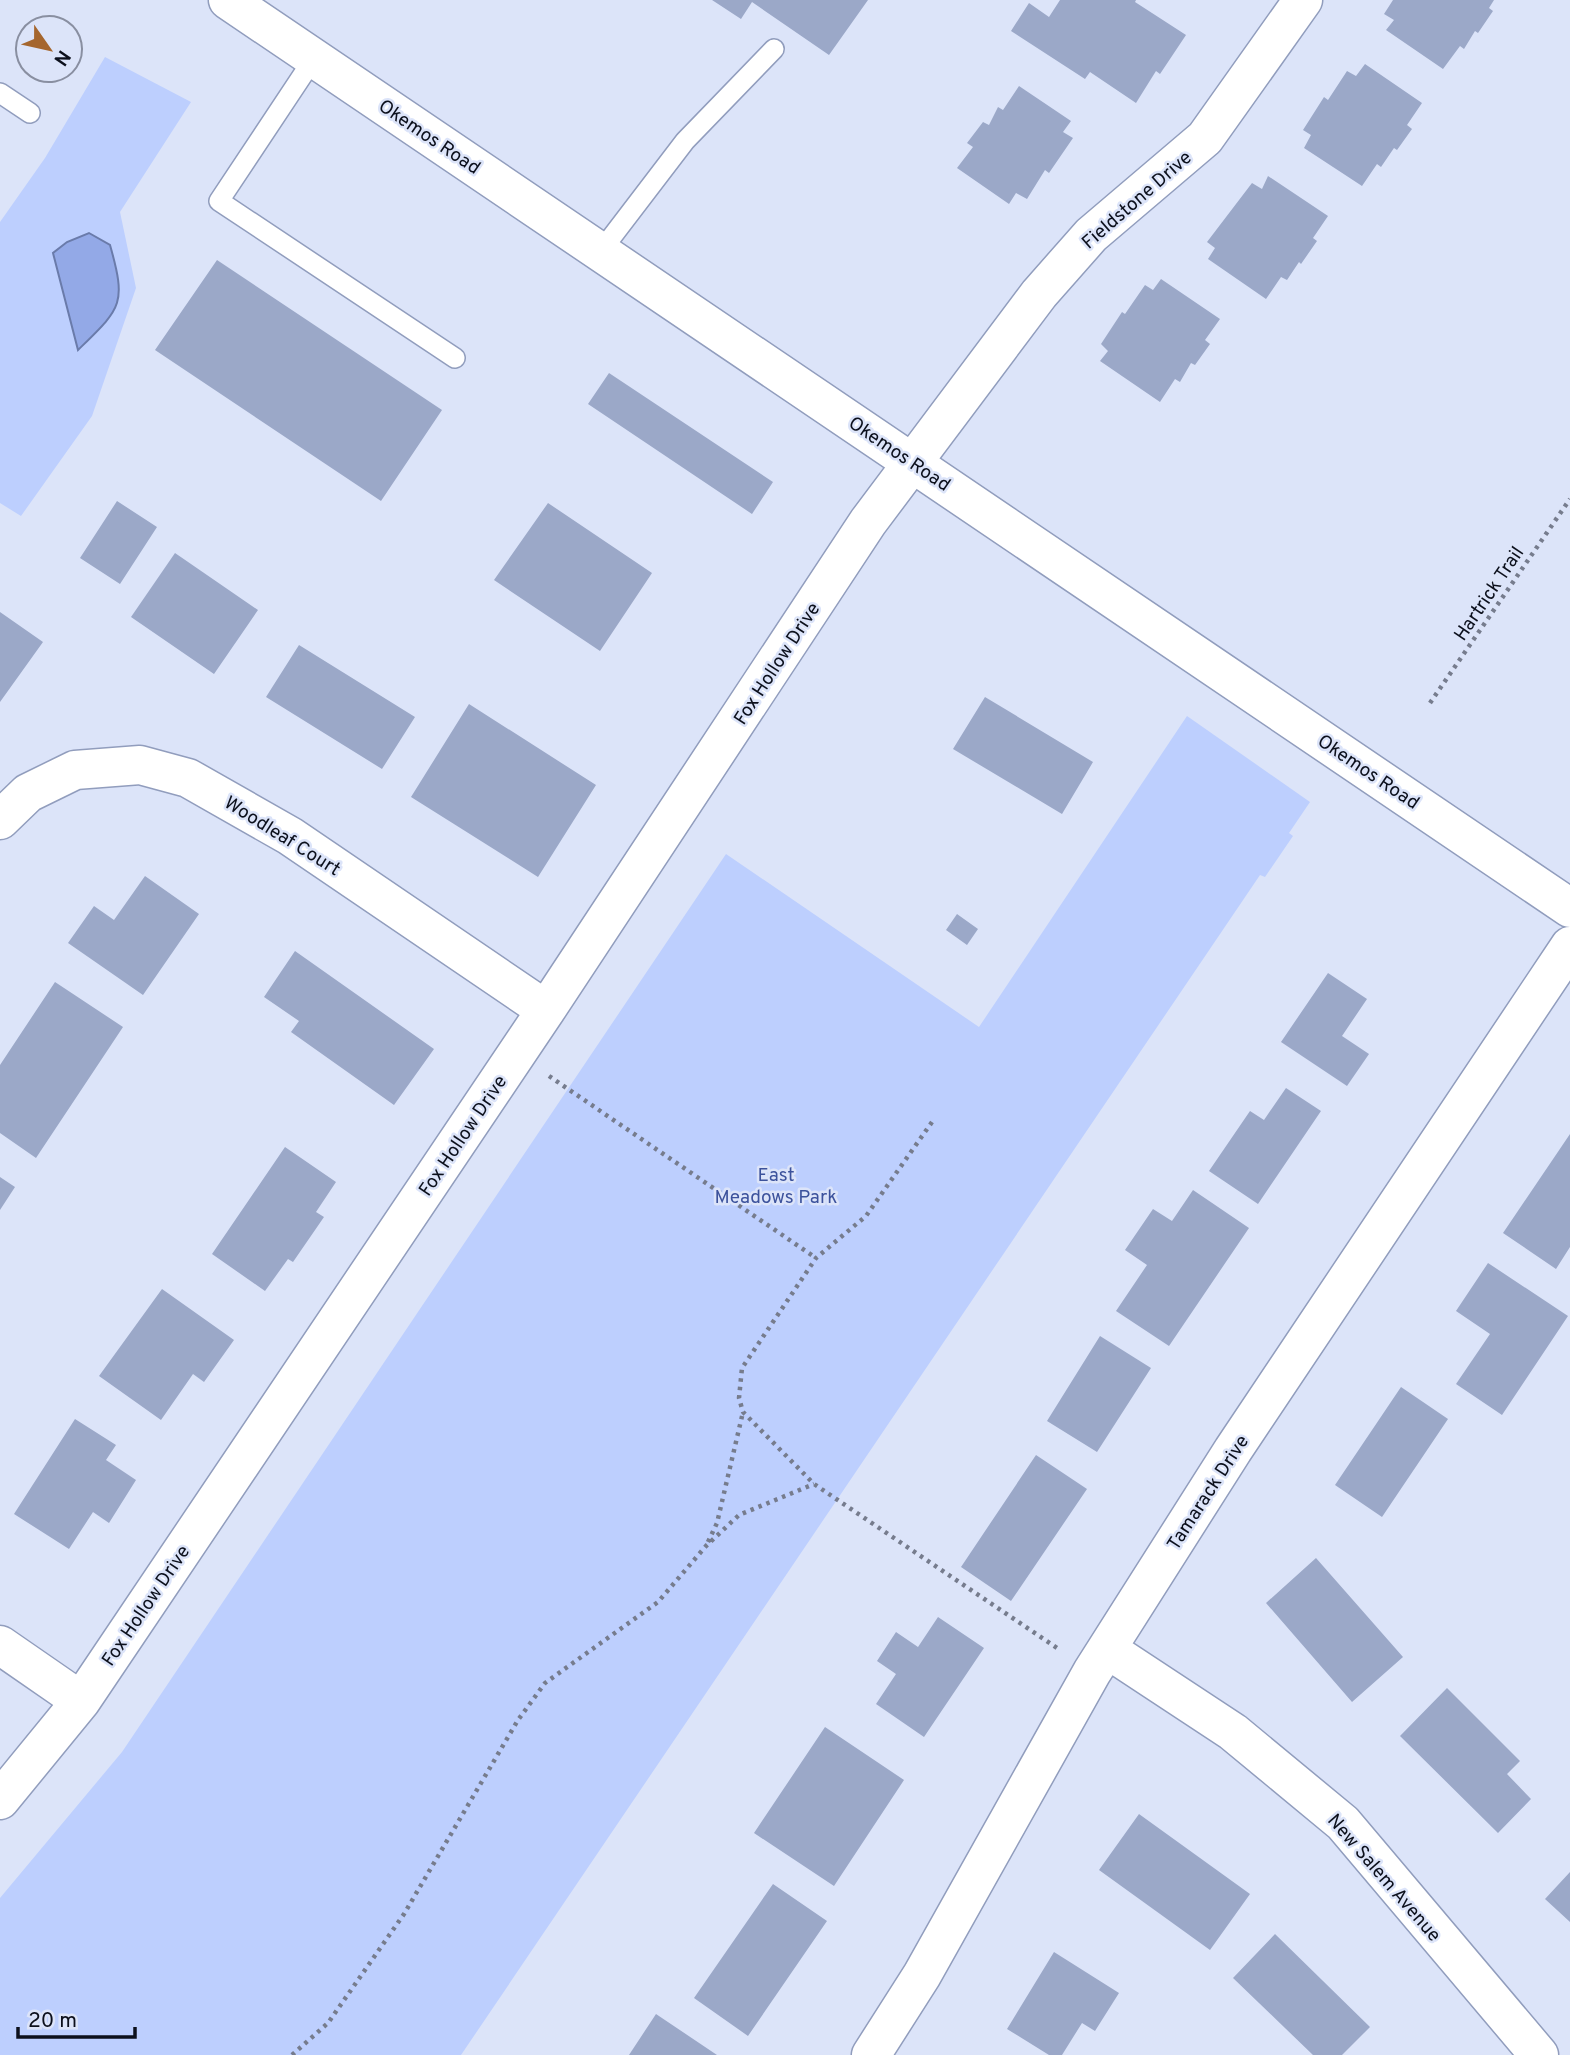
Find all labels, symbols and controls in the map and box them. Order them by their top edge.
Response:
north arrow [14,14,84,84]
text: N [48,45,75,70]
street label: Okemos Road [373,95,484,181]
street label: Fieldstone Drive [1077,146,1197,255]
street label: Okemos Road [843,412,954,498]
street label: Hartrick Trail [1449,542,1530,646]
street label: Fox Hollow Drive [729,598,826,730]
street label: Okemos Road [1312,730,1423,816]
street label: Woodleaf Court [219,791,345,882]
street label: Fox Hollow Drive [414,1071,513,1201]
park label: East Meadows Park [715,1164,837,1210]
street label: Tamarack Drive [1162,1431,1255,1555]
street label: Fox Hollow Drive [97,1541,196,1671]
street label: New Salem Avenue [1321,1809,1446,1947]
scale bar [18,1996,135,2040]
text: 20 m [28,2008,77,2035]

